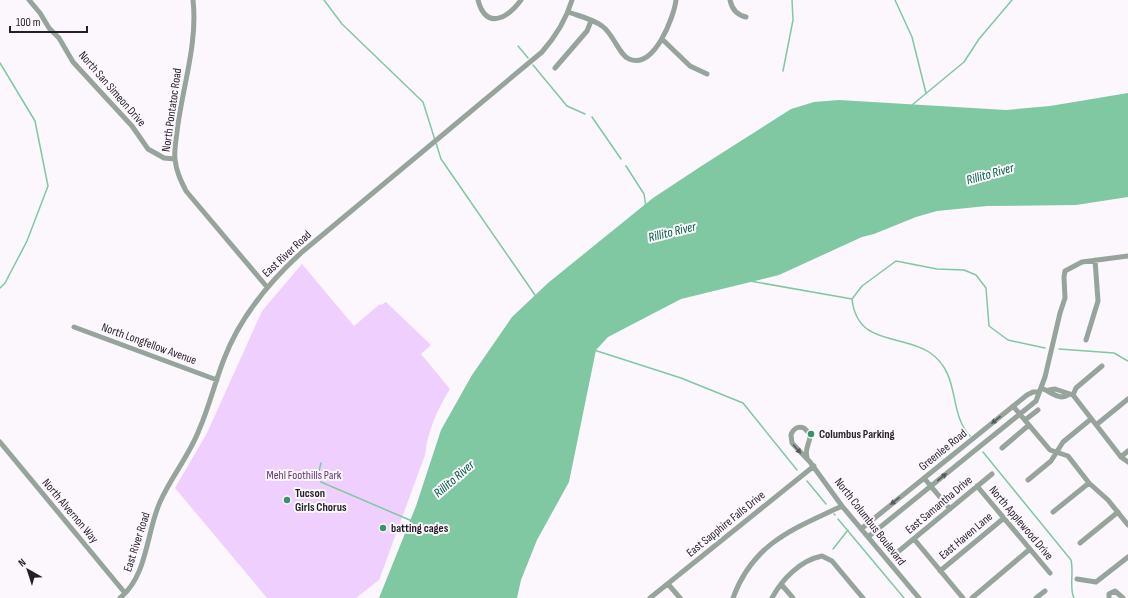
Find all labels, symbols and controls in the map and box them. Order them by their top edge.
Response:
scale bar [10,8,87,34]
text: 100 m [16,15,41,30]
street label: North San Simeon Drive [75,48,149,130]
street label: North Pontatoc Road [159,67,185,153]
water label: Rillito River [964,159,1017,188]
water label: Rillito River [647,218,699,246]
street label: East River Road [259,227,315,281]
street label: North Longfellow Avenue [99,320,199,368]
one-way arrow [990,415,1001,424]
street label: Greenlee Road [916,426,970,474]
place label: Columbus Parking [819,427,895,442]
marker: Columbus Parking [806,429,816,439]
one-way arrow [793,444,802,454]
water label: Rillito River [430,456,479,501]
park label: Mehl Foothills Park [267,468,342,483]
street label: East Samantha Drive [902,473,976,537]
one-way arrow [936,473,947,482]
street label: North Columbus Boulevard [831,475,909,569]
street label: North Alvernon Way [39,476,102,547]
street label: North Applewood Drive [986,483,1056,563]
place label: Tucson Girls Chorus [295,486,347,515]
street label: East Sapphire Falls Drive [684,488,769,560]
marker: Tucson Girls Chorus [282,495,292,505]
one-way arrow [889,497,900,506]
street label: East Haven Lane [936,509,996,563]
street label: East River Road [120,510,154,574]
place label: batting cages [391,521,449,536]
marker: batting cages [378,523,388,533]
north arrow [8,550,48,590]
text: N [16,556,28,570]

